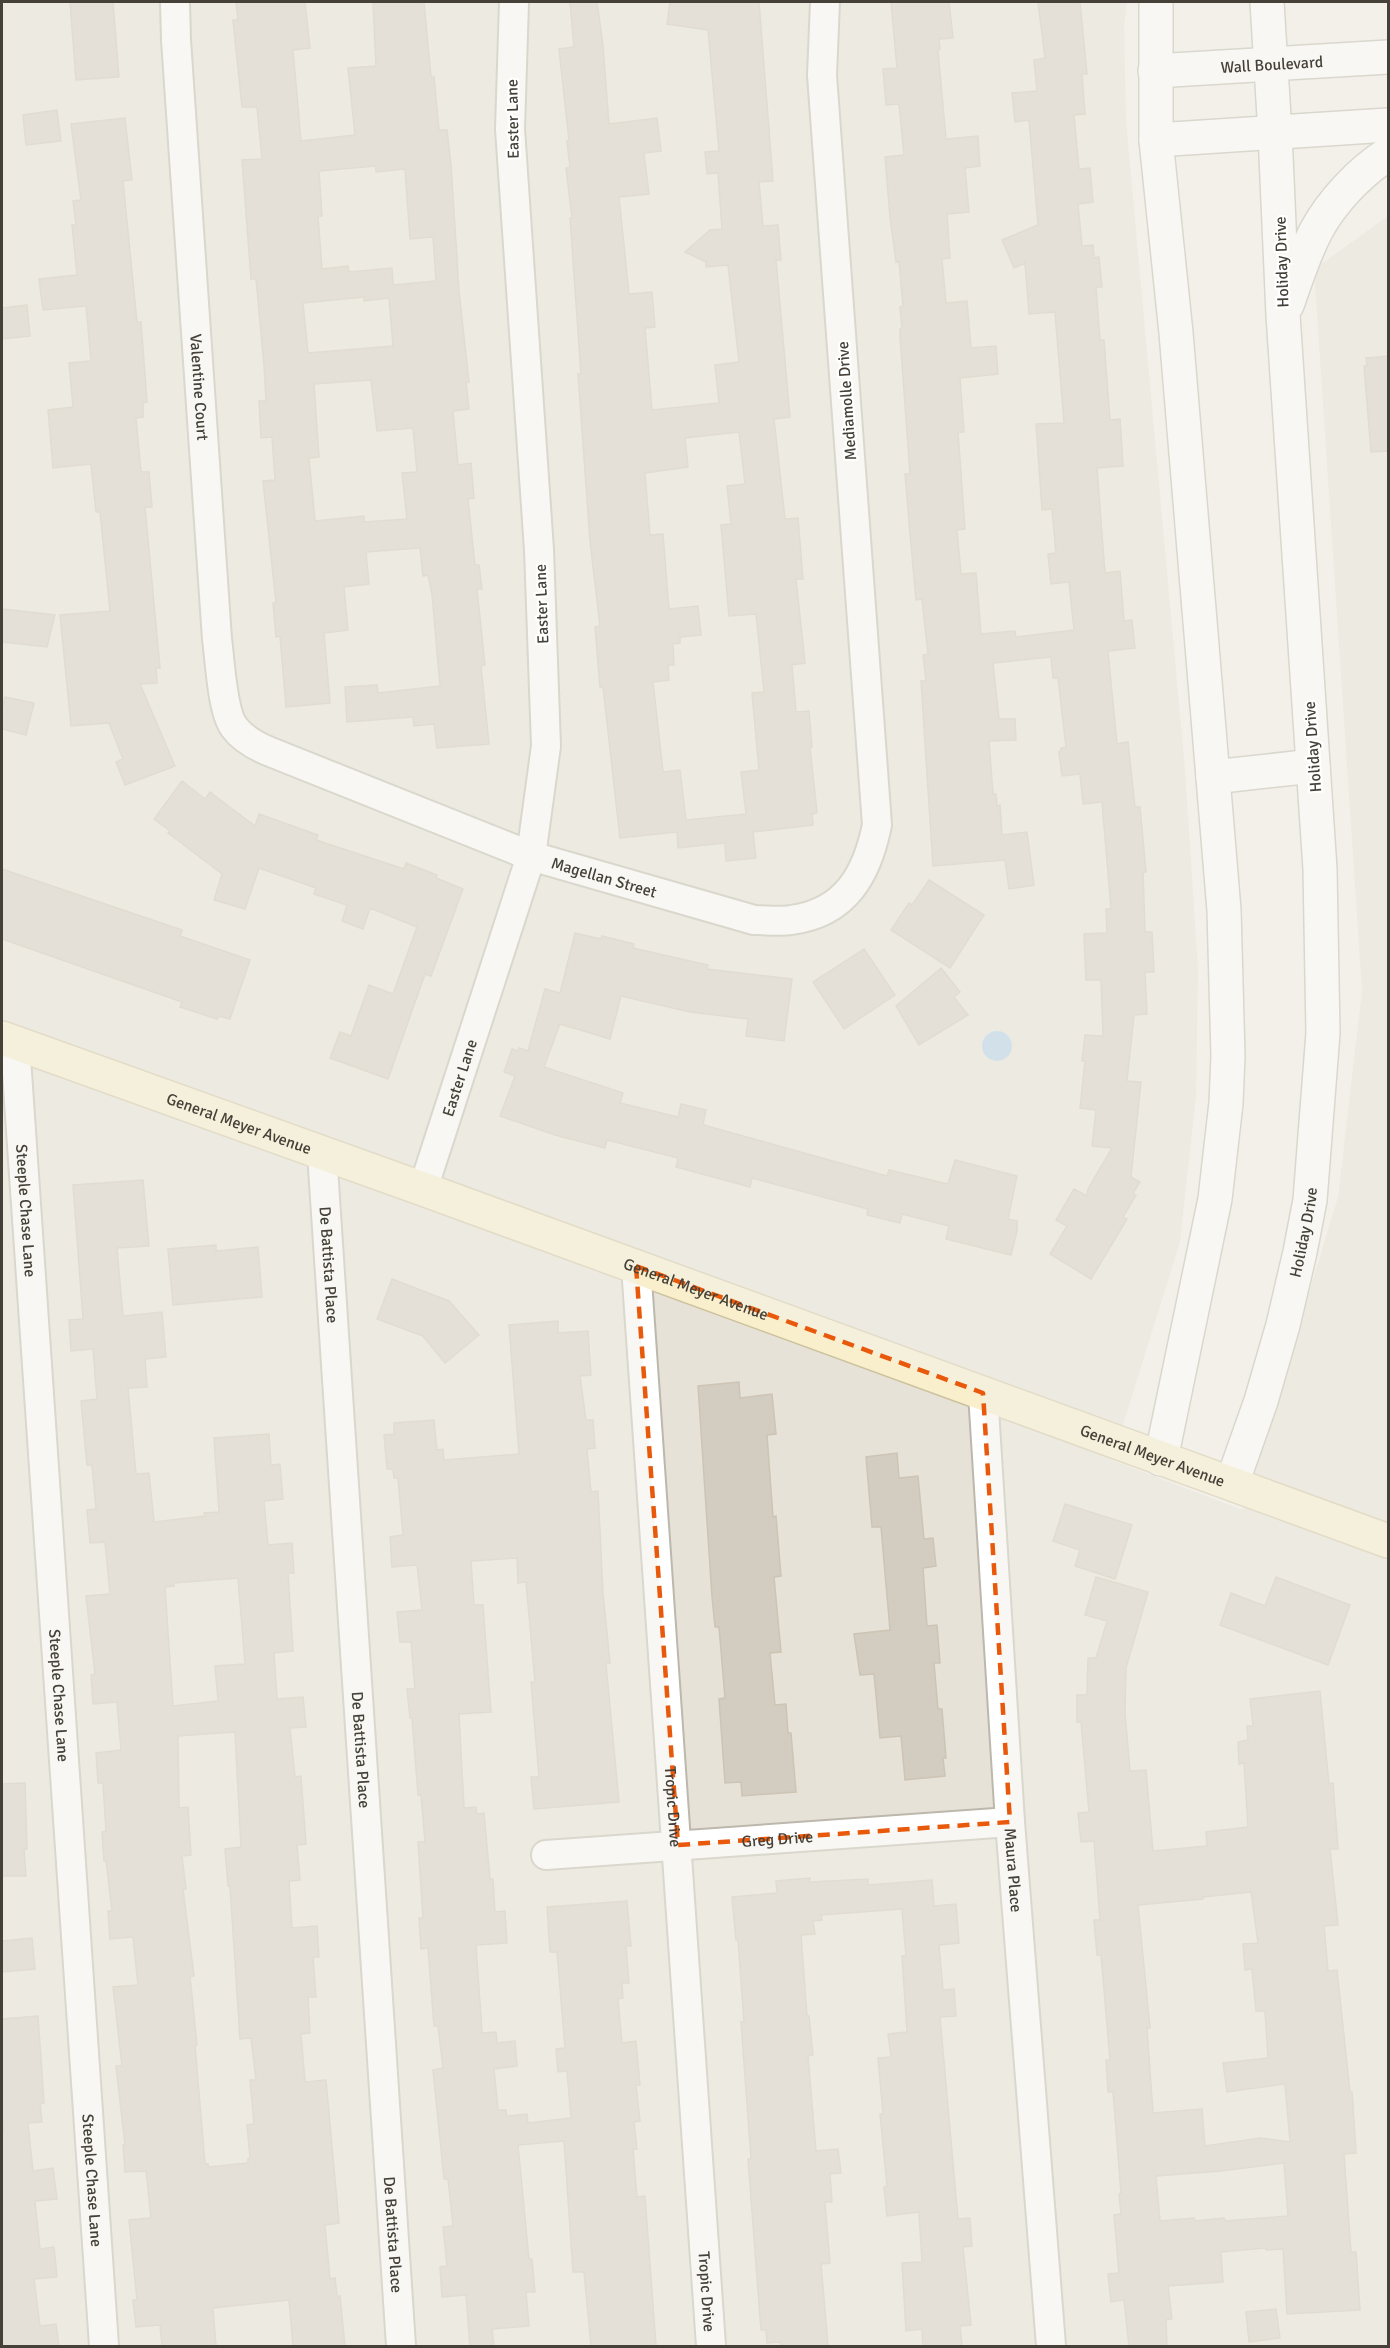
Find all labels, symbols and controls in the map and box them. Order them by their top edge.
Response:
street label: Wall Boulevard [1220,52,1324,78]
street label: Easter Lane [502,79,524,159]
street label: Holiday Drive [1270,216,1294,308]
street label: Valentine Court [185,333,212,442]
street label: Mediamolle Drive [833,341,861,461]
street label: Easter Lane [531,564,553,644]
street label: Holiday Drive [1300,701,1326,793]
street label: Magellan Street [549,853,659,903]
street label: Easter Lane [438,1037,482,1119]
street label: General Meyer Avenue [164,1089,314,1159]
street label: Steeple Chase Lane [11,1144,40,1278]
street label: Holiday Drive [1285,1187,1322,1280]
street label: De Battista Place [315,1206,342,1324]
street label: General Meyer Avenue [621,1254,771,1325]
street label: General Meyer Avenue [1077,1421,1228,1492]
street label: Steeple Chase Lane [44,1628,73,1763]
street label: De Battista Place [347,1691,374,1809]
street label: Tropic Drive [660,1766,685,1848]
street label: Greg Drive [741,1827,814,1852]
street label: Maura Place [999,1827,1026,1913]
street label: Steeple Chase Lane [77,2113,106,2247]
street label: De Battista Place [379,2176,406,2294]
street label: Tropic Drive [693,2251,719,2333]

